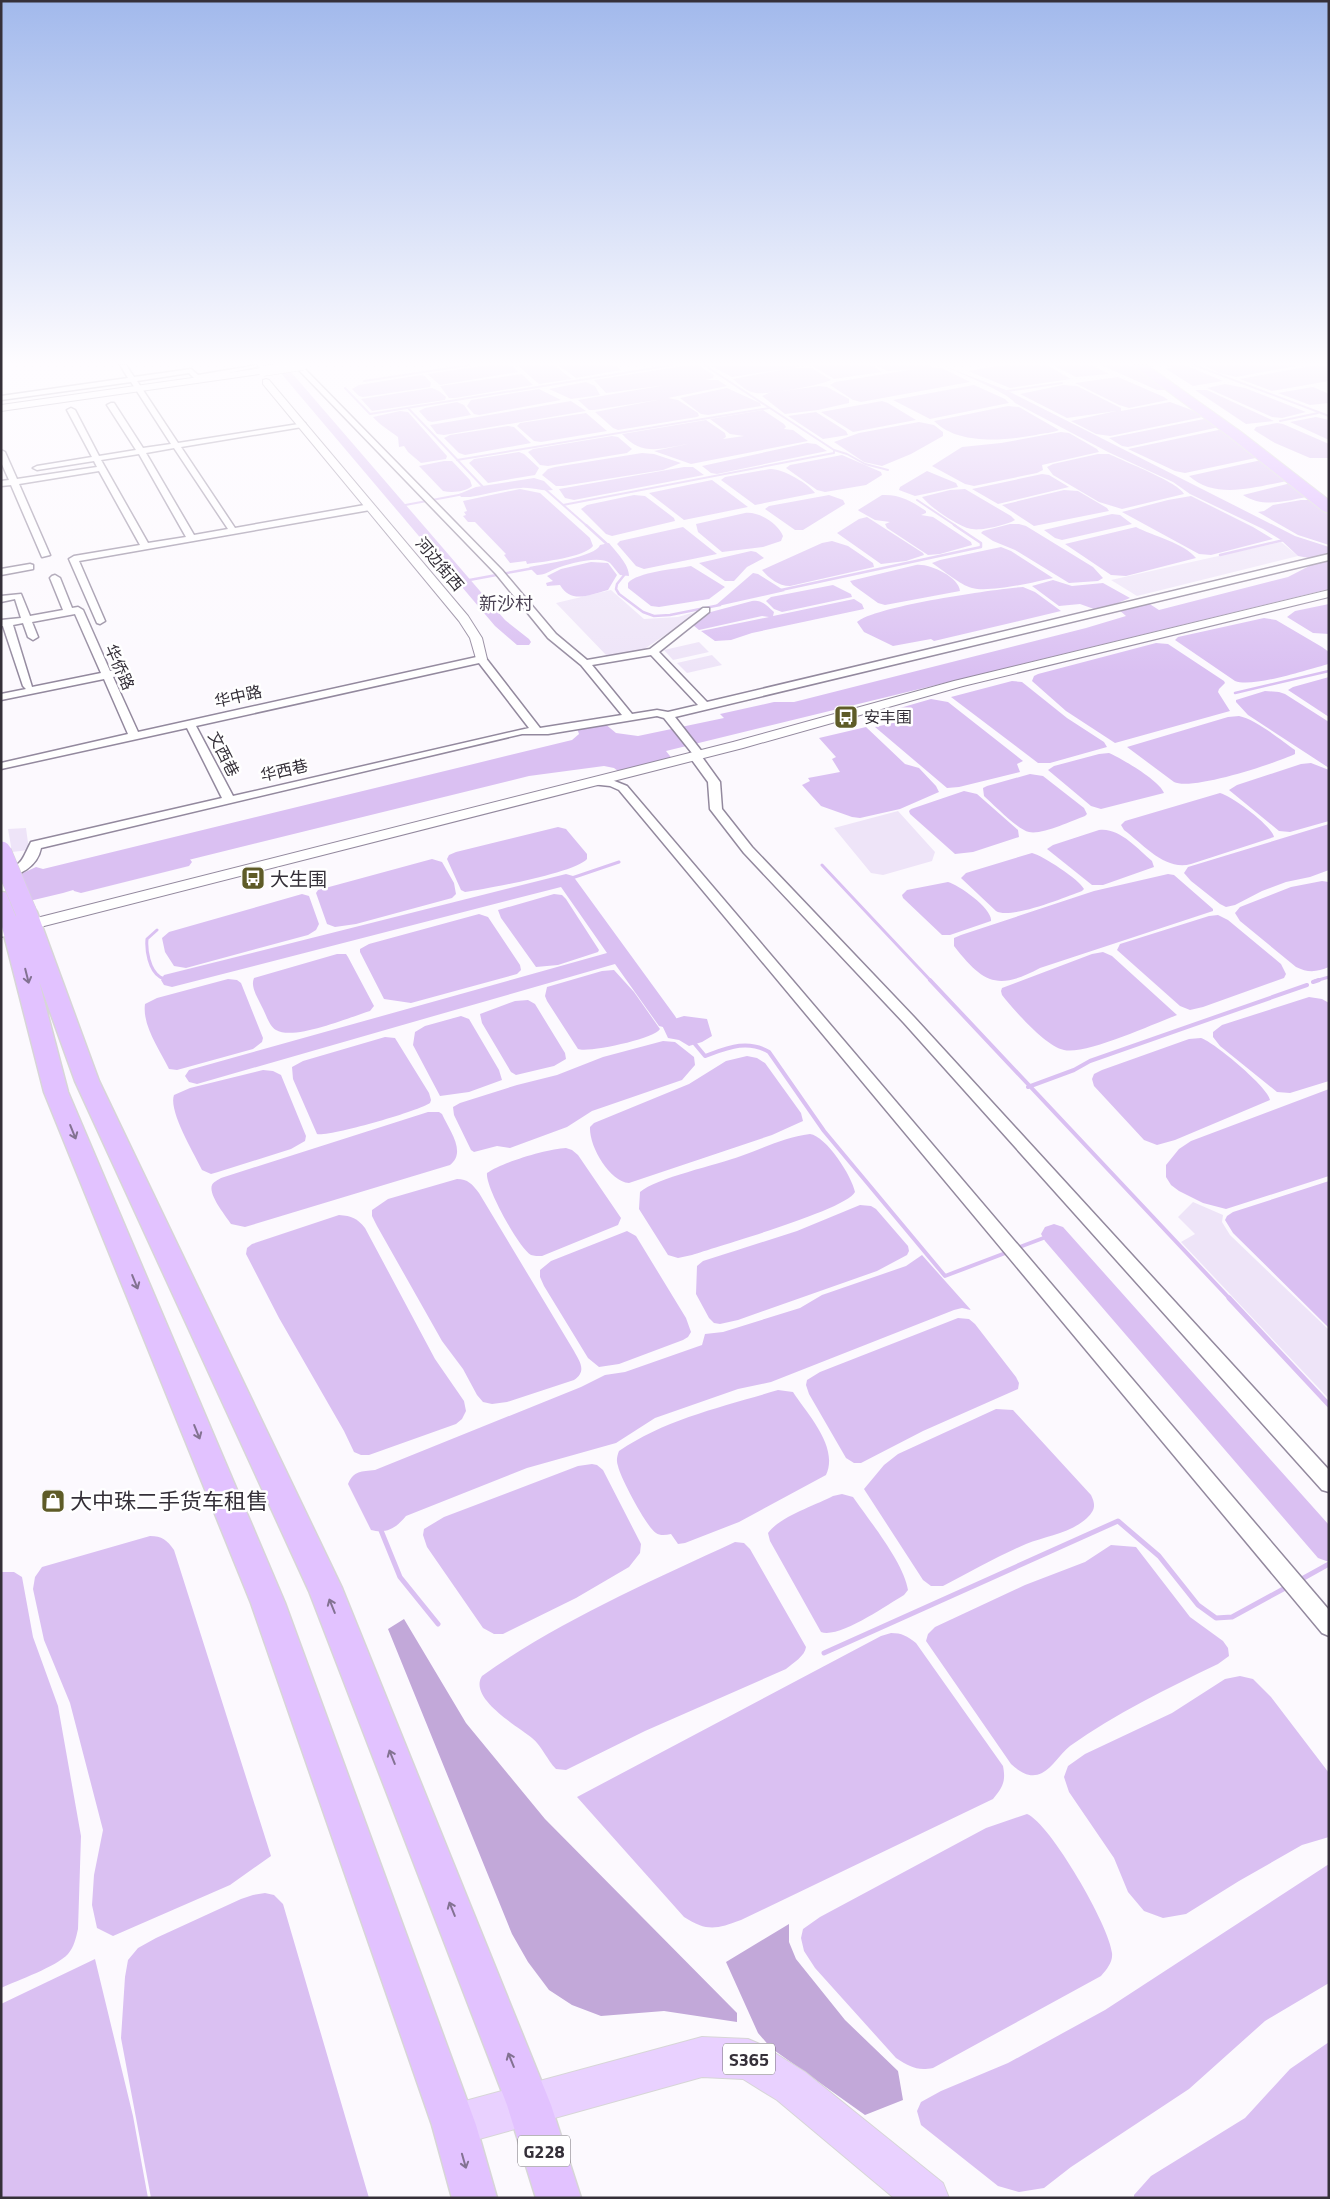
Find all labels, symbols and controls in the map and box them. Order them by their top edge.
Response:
street label: 河边街西 [410,532,470,596]
district label: 新沙村 [479,590,533,617]
street label: 华侨路 [99,640,141,694]
street label: 华中路 [212,679,264,713]
bus stop icon: 安丰围 [833,704,859,730]
place label: 安丰围 [864,705,912,729]
street label: 文西巷 [202,727,246,781]
street label: 华西巷 [258,753,310,787]
place label: 大生围 [270,864,327,893]
bus stop icon: 大生围 [240,865,266,891]
one-way arrow [23,968,32,984]
one-way arrow [68,1124,78,1139]
one-way arrow [131,1274,140,1289]
one-way arrow [193,1424,202,1439]
place label: 大中珠二手货车租售 [70,1484,268,1518]
shop icon: 大中珠二手货车租售 [40,1488,66,1514]
one-way arrow [327,1599,336,1614]
one-way arrow [387,1750,396,1766]
one-way arrow [446,1901,455,1916]
road number: S365 [723,2044,775,2074]
one-way arrow [506,2053,515,2068]
road number: G228 [518,2136,570,2166]
one-way arrow [460,2153,470,2169]

